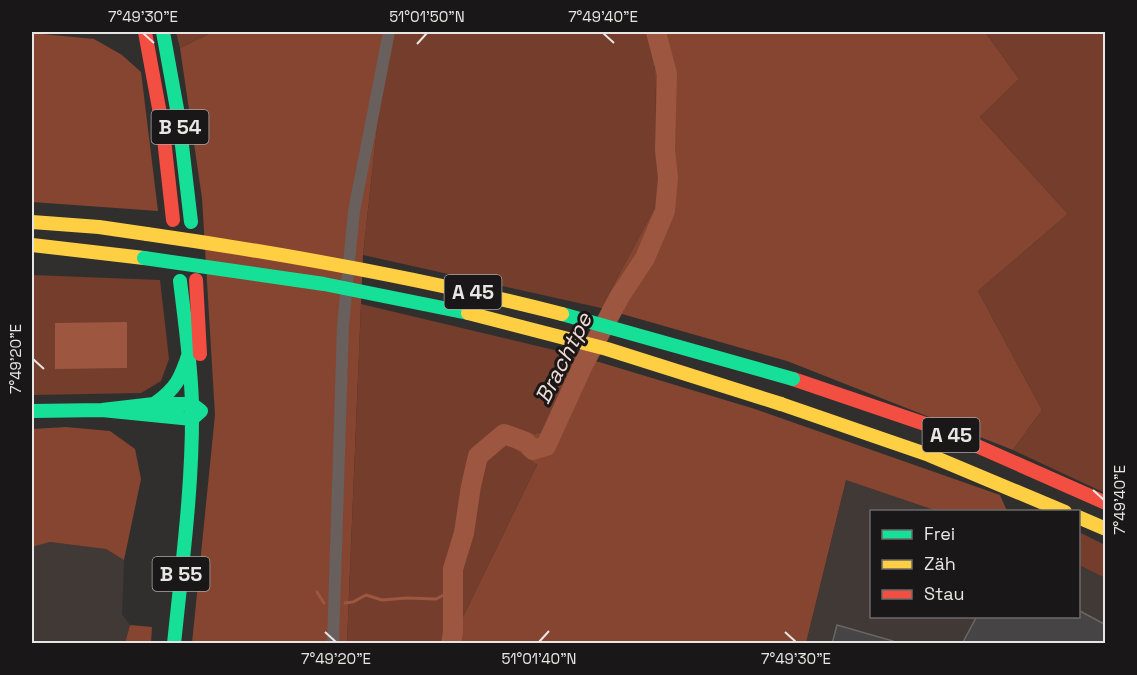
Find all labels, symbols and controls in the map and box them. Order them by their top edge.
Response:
text: 7°49'30"E [108,7,178,26]
text: 51°01'50"N [389,7,465,26]
text: 7°49'40"E [568,7,638,26]
road number: B 54 [152,110,208,144]
road number: A 45 [444,275,502,309]
water label: Brachtpe [528,307,598,408]
text: 7°49'20"E [6,324,25,394]
road number: A 45 [922,418,980,452]
text: 7°49'40"E [1110,465,1129,535]
legend [870,510,1080,618]
text: Frei [924,522,955,545]
text: Zäh [924,552,956,575]
road number: B 55 [152,557,210,591]
text: Stau [924,582,964,605]
text: 7°49'20"E [301,649,371,668]
text: 51°01'40"N [501,649,577,668]
text: 7°49'30"E [761,649,831,668]

